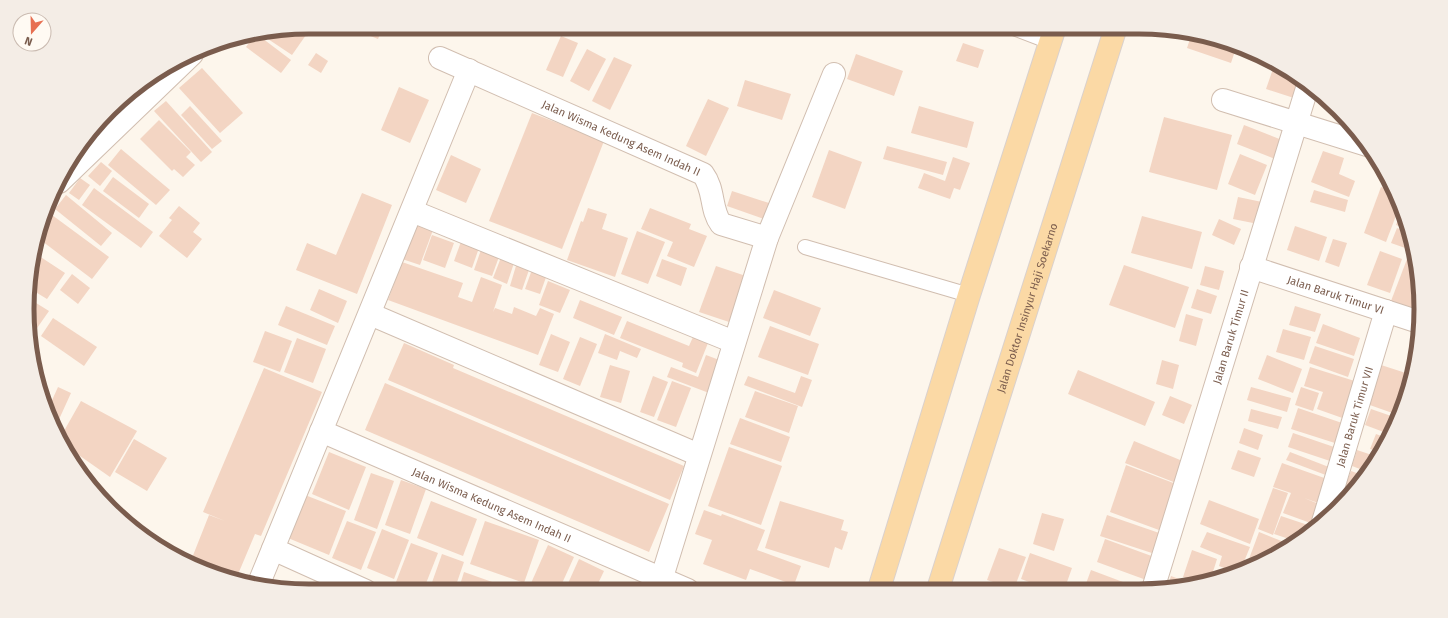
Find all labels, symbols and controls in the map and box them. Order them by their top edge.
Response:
north arrow [12,12,52,52]
text: N [23,34,34,48]
street label: Jalan Wisma Kedung Asem Indah II [540,98,702,179]
street label: Jalan Doktor Insinyur Haji Soekarno [995,221,1060,394]
street label: Jalan Baruk Timur VI [1285,273,1385,317]
street label: Jalan Baruk Timur II [1210,288,1252,386]
street label: Jalan Baruk Timur VII [1334,365,1376,468]
street label: Jalan Wisma Kedung Asem Indah II [410,465,573,546]

